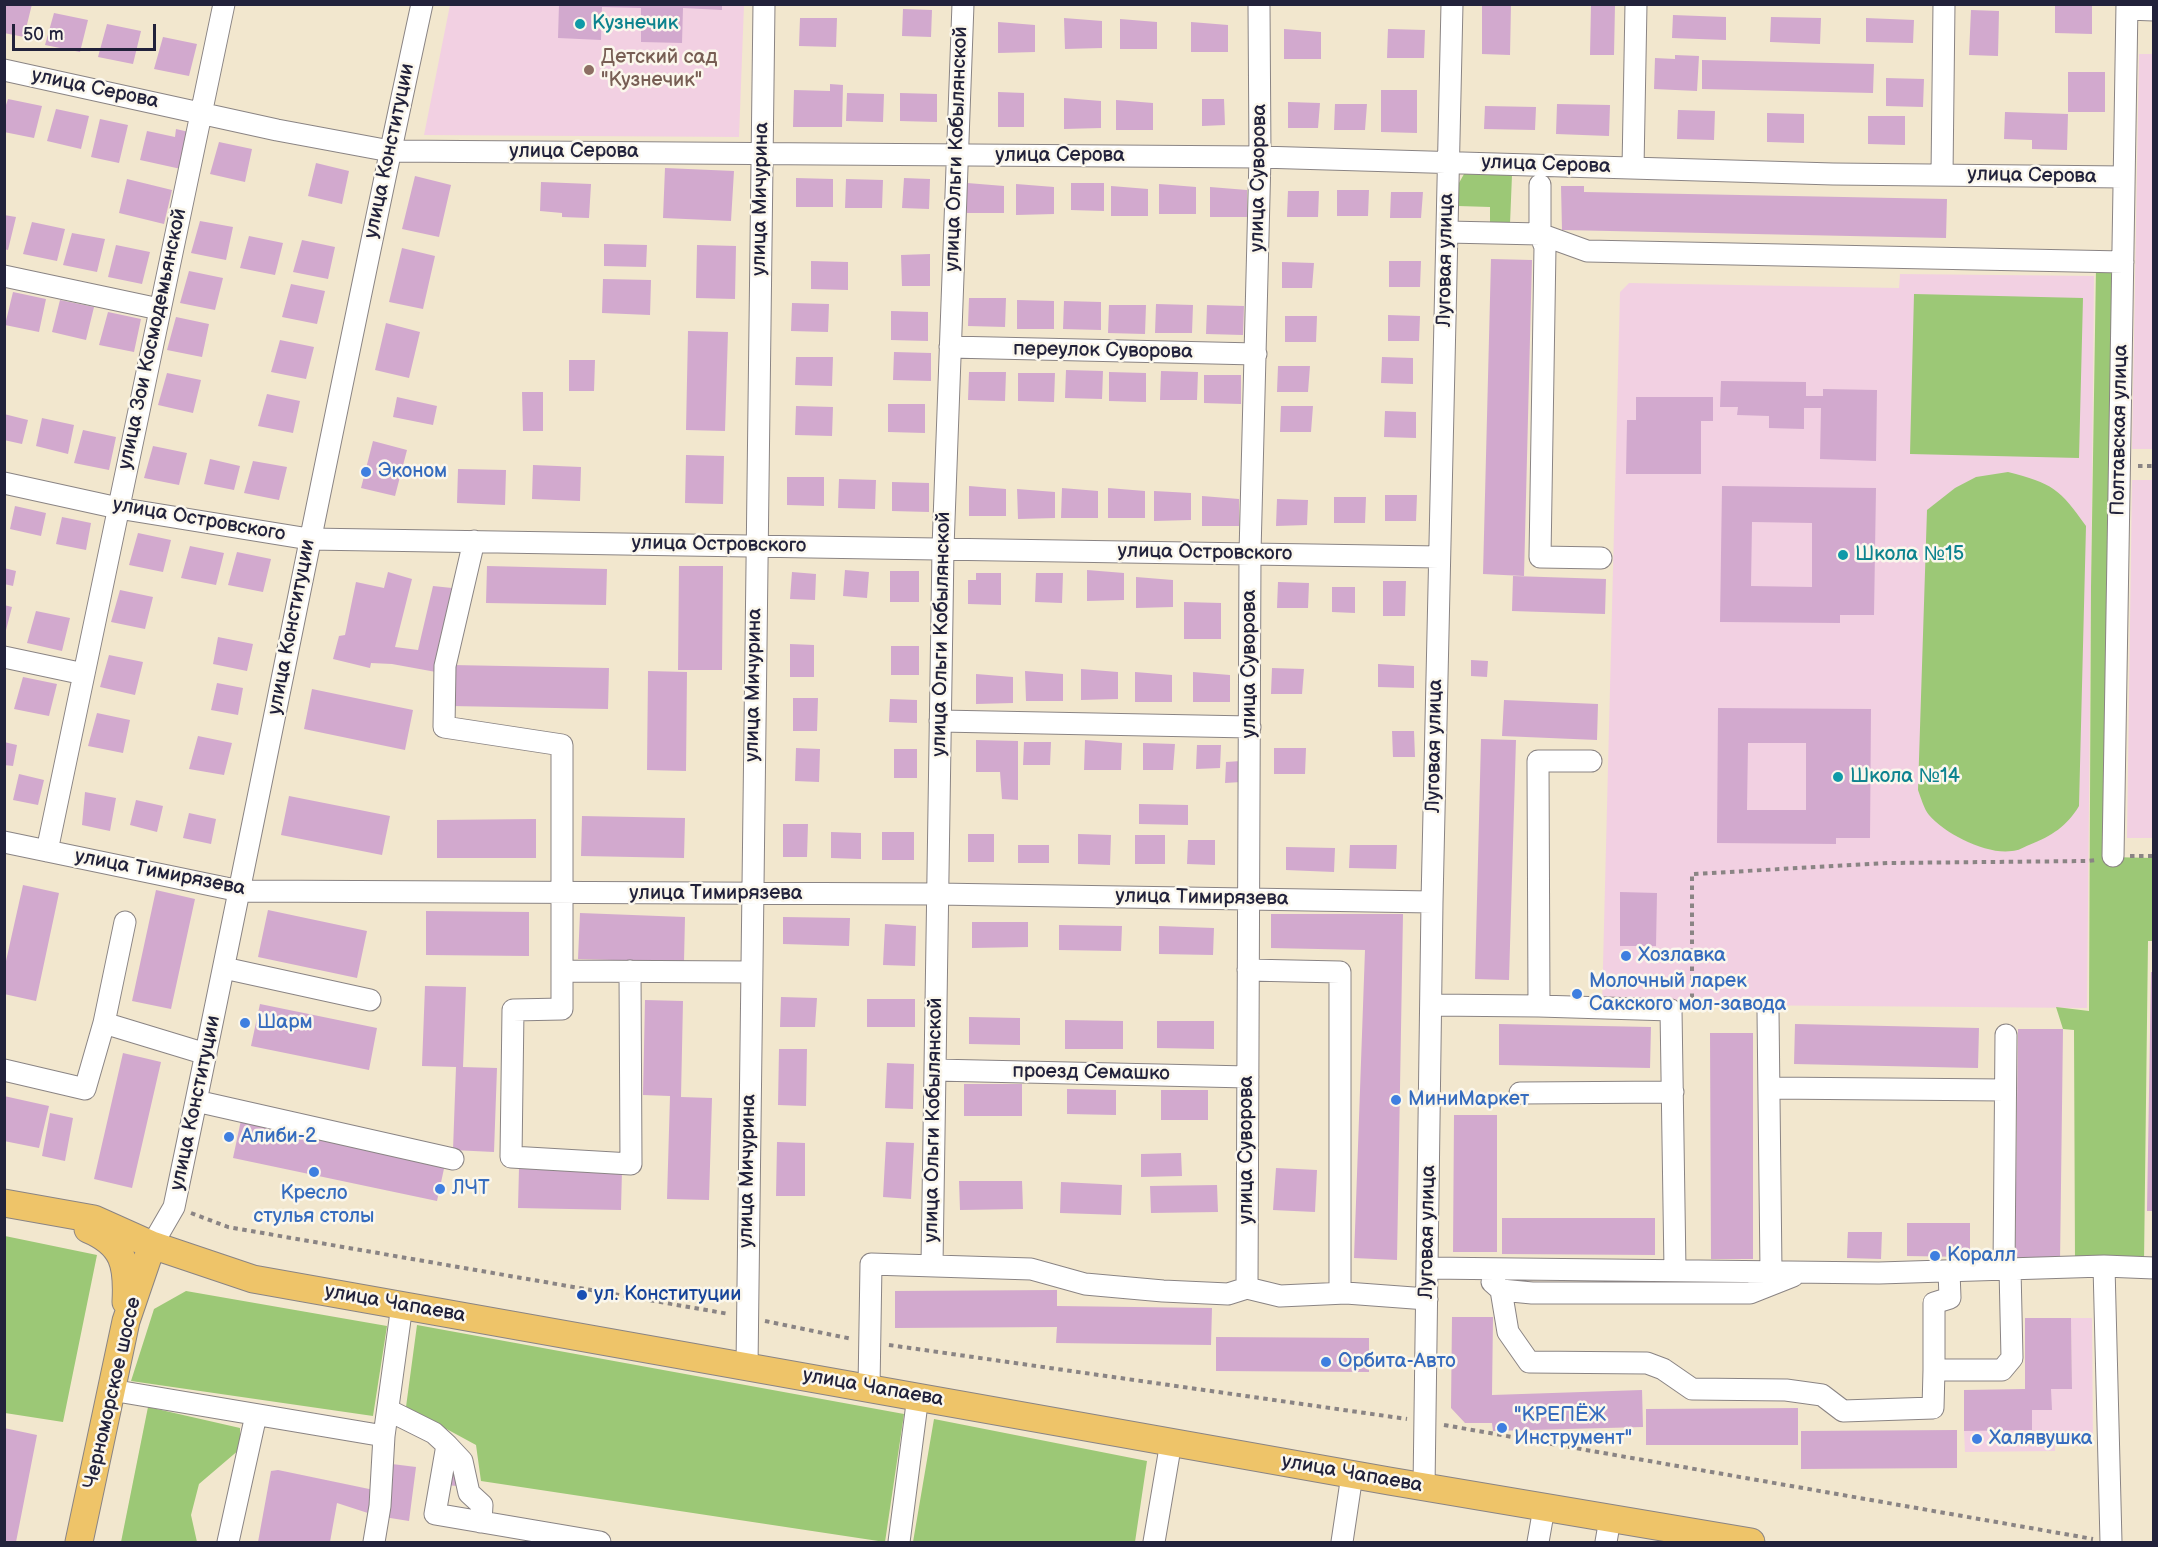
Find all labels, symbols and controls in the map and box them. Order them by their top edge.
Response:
scale bar [15,12,159,50]
place label: Кузнечик [592,12,678,36]
marker: Кузнечик [573,17,587,31]
text: 50 m [23,24,64,45]
street label: улица Ольги Кобылянской [941,26,973,272]
place label: Детский сад "Кузнечик" [601,46,717,93]
street label: улица Конституции [360,61,420,241]
marker: Детский сад "Кузнечик" [582,63,596,77]
street label: улица Серова [29,64,161,114]
street label: улица Суворова [1246,104,1272,252]
street label: улица Мичурина [748,122,774,276]
street label: улица Серова [509,140,639,164]
street label: улица Серова [995,144,1125,168]
street label: улица Серова [1481,151,1611,179]
street label: улица Серова [1967,163,2097,189]
street label: Луговая улица [1433,193,1459,327]
street label: улица Зои Космодемьянской [114,206,192,472]
street label: переулок Суворова [1013,337,1193,365]
street label: Полтавская улица [2107,344,2133,516]
place label: Эконом [378,460,447,484]
marker: Эконом [359,465,373,479]
street label: улица Островского [111,493,287,547]
street label: улица Ольги Кобылянской [928,511,956,757]
street label: улица Островского [631,531,807,559]
street label: улица Конституции [263,537,321,717]
street label: улица Островского [1117,539,1293,567]
place label: Школа №15 [1855,543,1964,567]
marker: Школа №15 [1836,548,1850,562]
street label: улица Суворова [1238,590,1262,738]
street label: улица Мичурина [741,608,767,762]
street label: Луговая улица [1422,679,1448,813]
place label: Школа №14 [1850,765,1960,789]
marker: Школа №14 [1831,770,1845,784]
street label: улица Тимирязева [73,845,247,901]
street label: улица Тимирязева [629,882,803,906]
street label: улица Тимирязева [1115,884,1289,912]
place label: Хозлавка [1638,944,1726,968]
marker: Хозлавка [1619,949,1633,963]
place label: Молочный ларек Сакского мол-завода [1589,970,1786,1017]
marker: Молочный ларек Сакского мол-завода [1570,987,1584,1001]
street label: улица Ольги Кобылянской [920,997,948,1243]
place label: Шарм [257,1011,313,1035]
street label: улица Конституции [166,1013,226,1193]
marker: Шарм [238,1016,252,1030]
street label: проезд Семашко [1012,1060,1170,1086]
street label: улица Суворова [1235,1076,1259,1224]
place label: МиниМаркет [1408,1088,1529,1112]
marker: МиниМаркет [1389,1093,1403,1107]
street label: улица Мичурина [735,1094,761,1248]
place label: Алиби-2 [241,1125,317,1149]
marker: Алиби-2 [222,1130,236,1144]
marker: Кресло стулья столы [307,1165,321,1179]
street label: Луговая улица [1415,1165,1441,1299]
place label: ЛЧТ [452,1177,490,1201]
place label: Кресло стулья столы [254,1182,374,1229]
marker: ЛЧТ [433,1182,447,1196]
place label: Коралл [1947,1244,2016,1268]
marker: Коралл [1928,1249,1942,1263]
street label: улица Чапаева [323,1280,467,1328]
place label: ул. Конституции [594,1283,741,1307]
marker: ул. Конституции [575,1288,589,1302]
street label: Черноморское шоссе [79,1295,147,1491]
place label: Орбита-Авто [1338,1350,1456,1374]
marker: Орбита-Авто [1319,1355,1333,1369]
street label: улица Чапаева [801,1364,945,1412]
place label: "КРЕПЁЖ Инструмент" [1514,1404,1632,1451]
marker: "КРЕПЁЖ Инструмент" [1495,1421,1509,1435]
place label: Халявушка [1989,1427,2093,1451]
marker: Халявушка [1970,1432,1984,1446]
street label: улица Чапаева [1280,1450,1424,1498]

